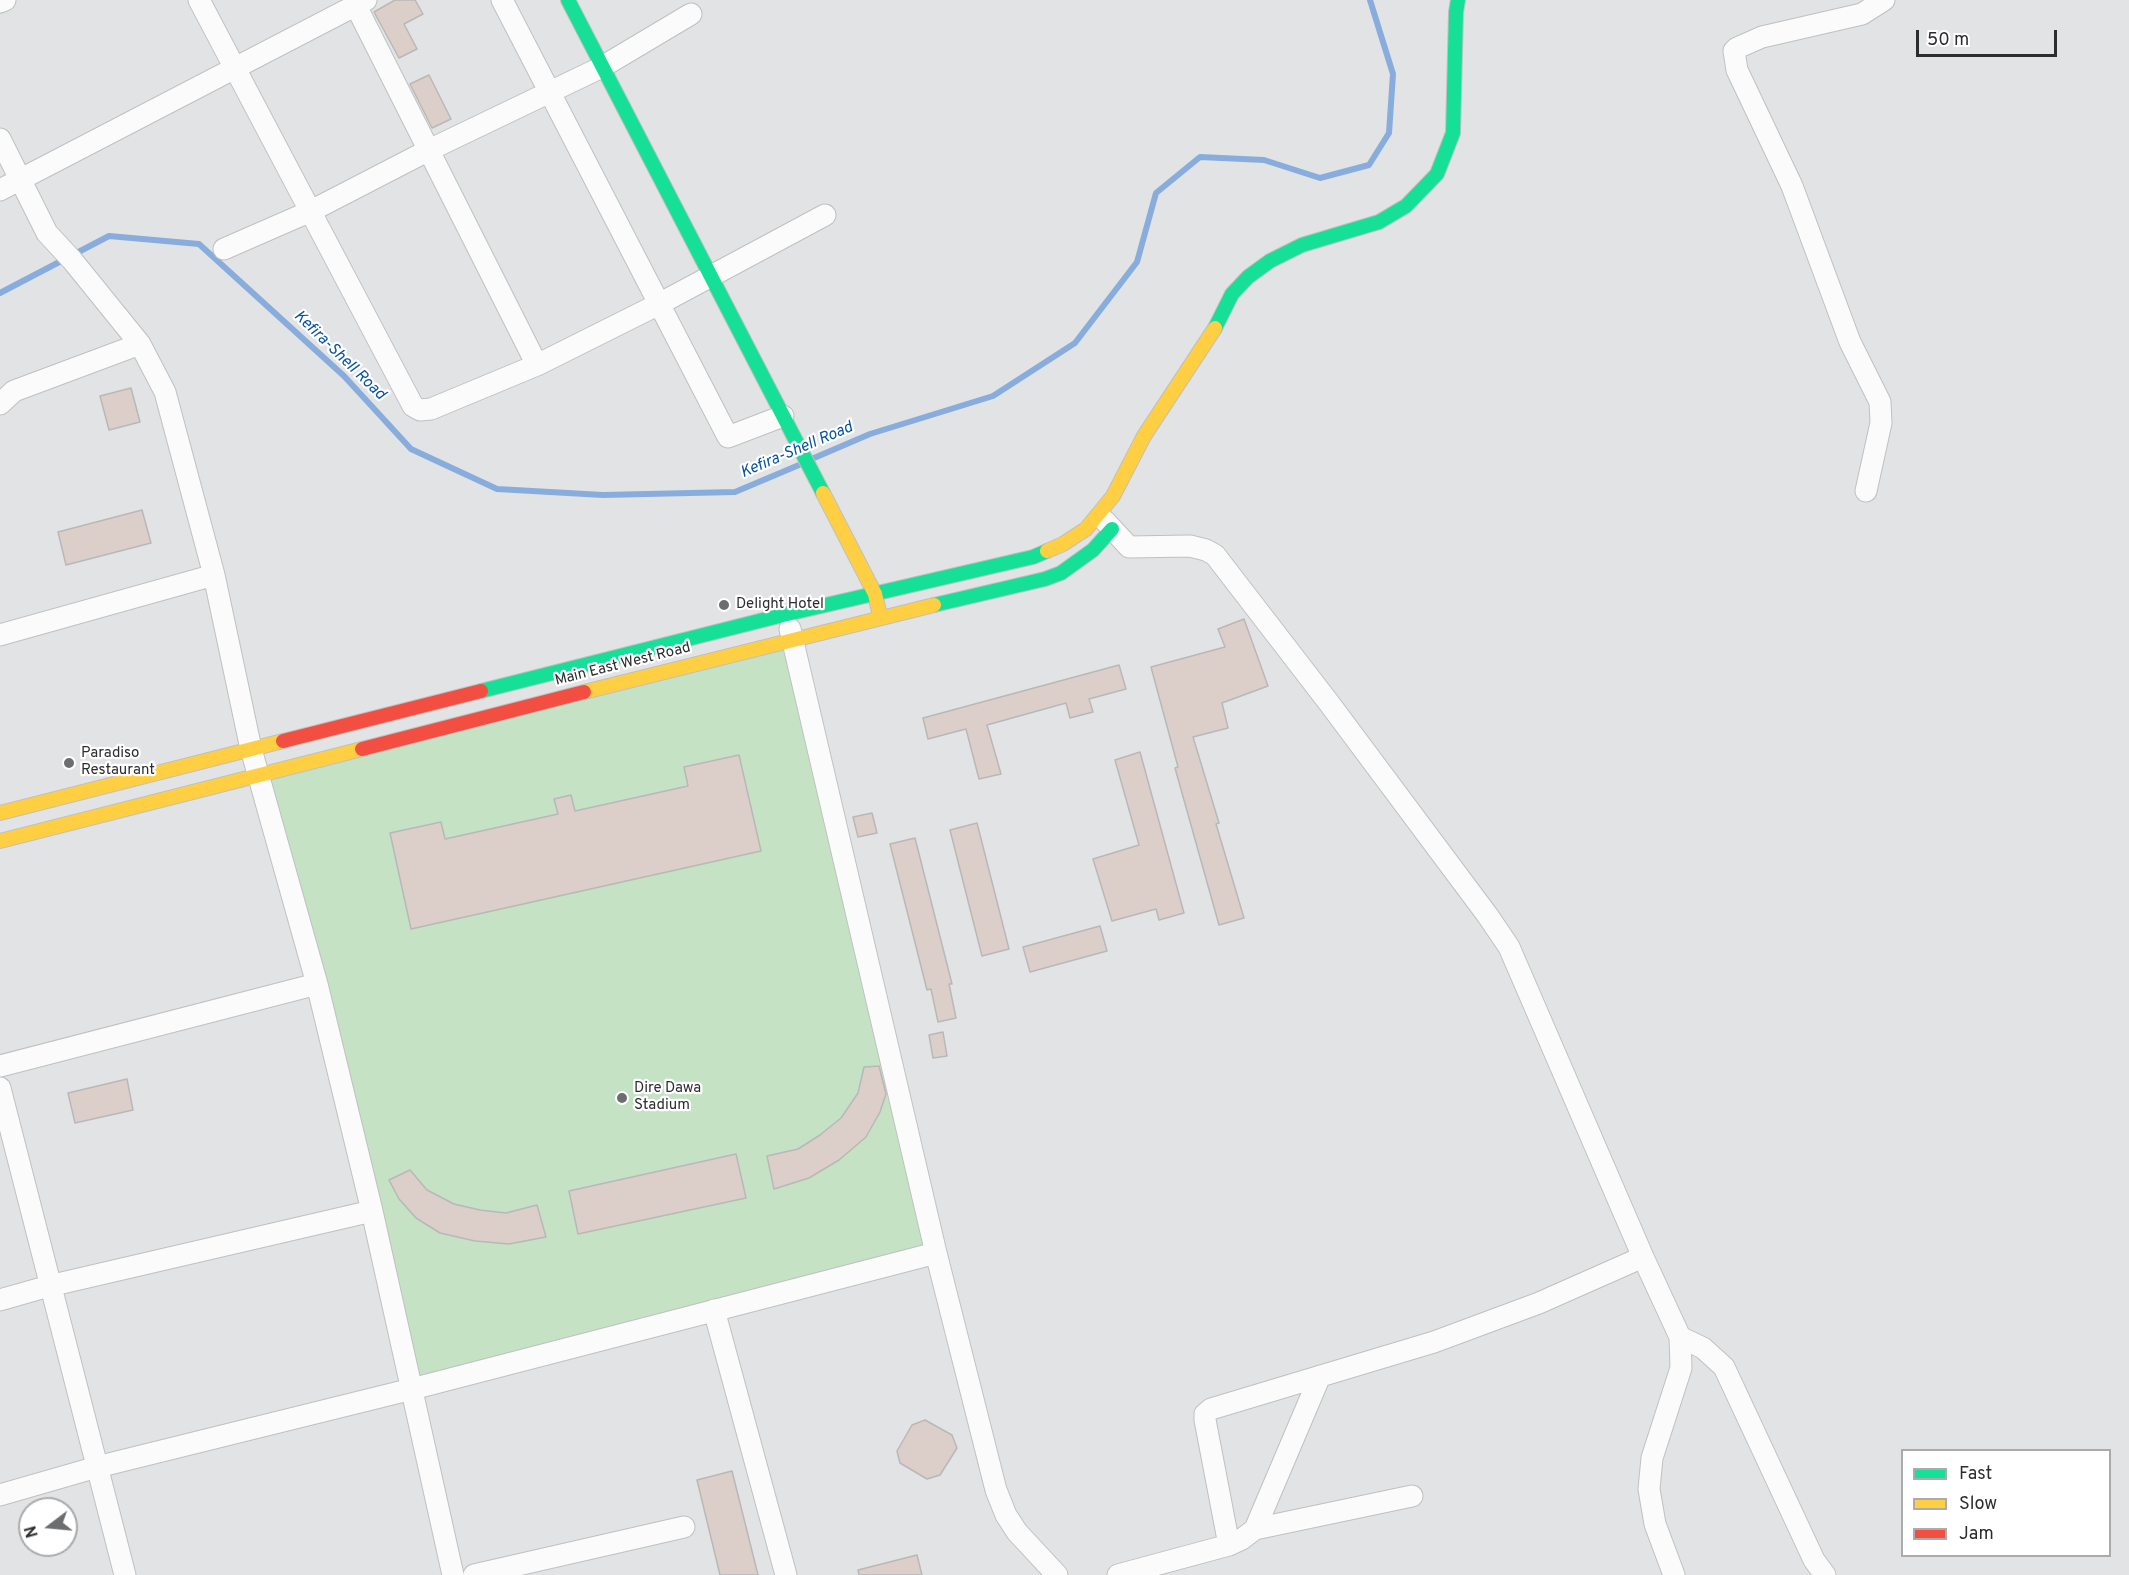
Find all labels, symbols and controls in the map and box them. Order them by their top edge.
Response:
scale bar [1919,18,2060,56]
text: 50 m [1927,29,1969,52]
water label: Kefira-Shell Road [289,307,389,405]
water label: Kefira-Shell Road [738,419,856,483]
place label: Delight Hotel [736,596,824,614]
marker: Delight Hotel [717,598,731,612]
street label: Main East West Road [553,639,693,691]
place label: Paradiso Restaurant [81,745,155,780]
marker: Paradiso Restaurant [62,756,76,770]
place label: Dire Dawa Stadium [634,1080,701,1115]
marker: Dire Dawa Stadium [615,1091,629,1105]
legend [1901,1449,2111,1557]
text: Fast [1959,1463,1992,1486]
text: Slow [1959,1493,1997,1516]
north arrow [18,1497,78,1557]
text: N [21,1523,44,1540]
text: Jam [1959,1523,1994,1546]

